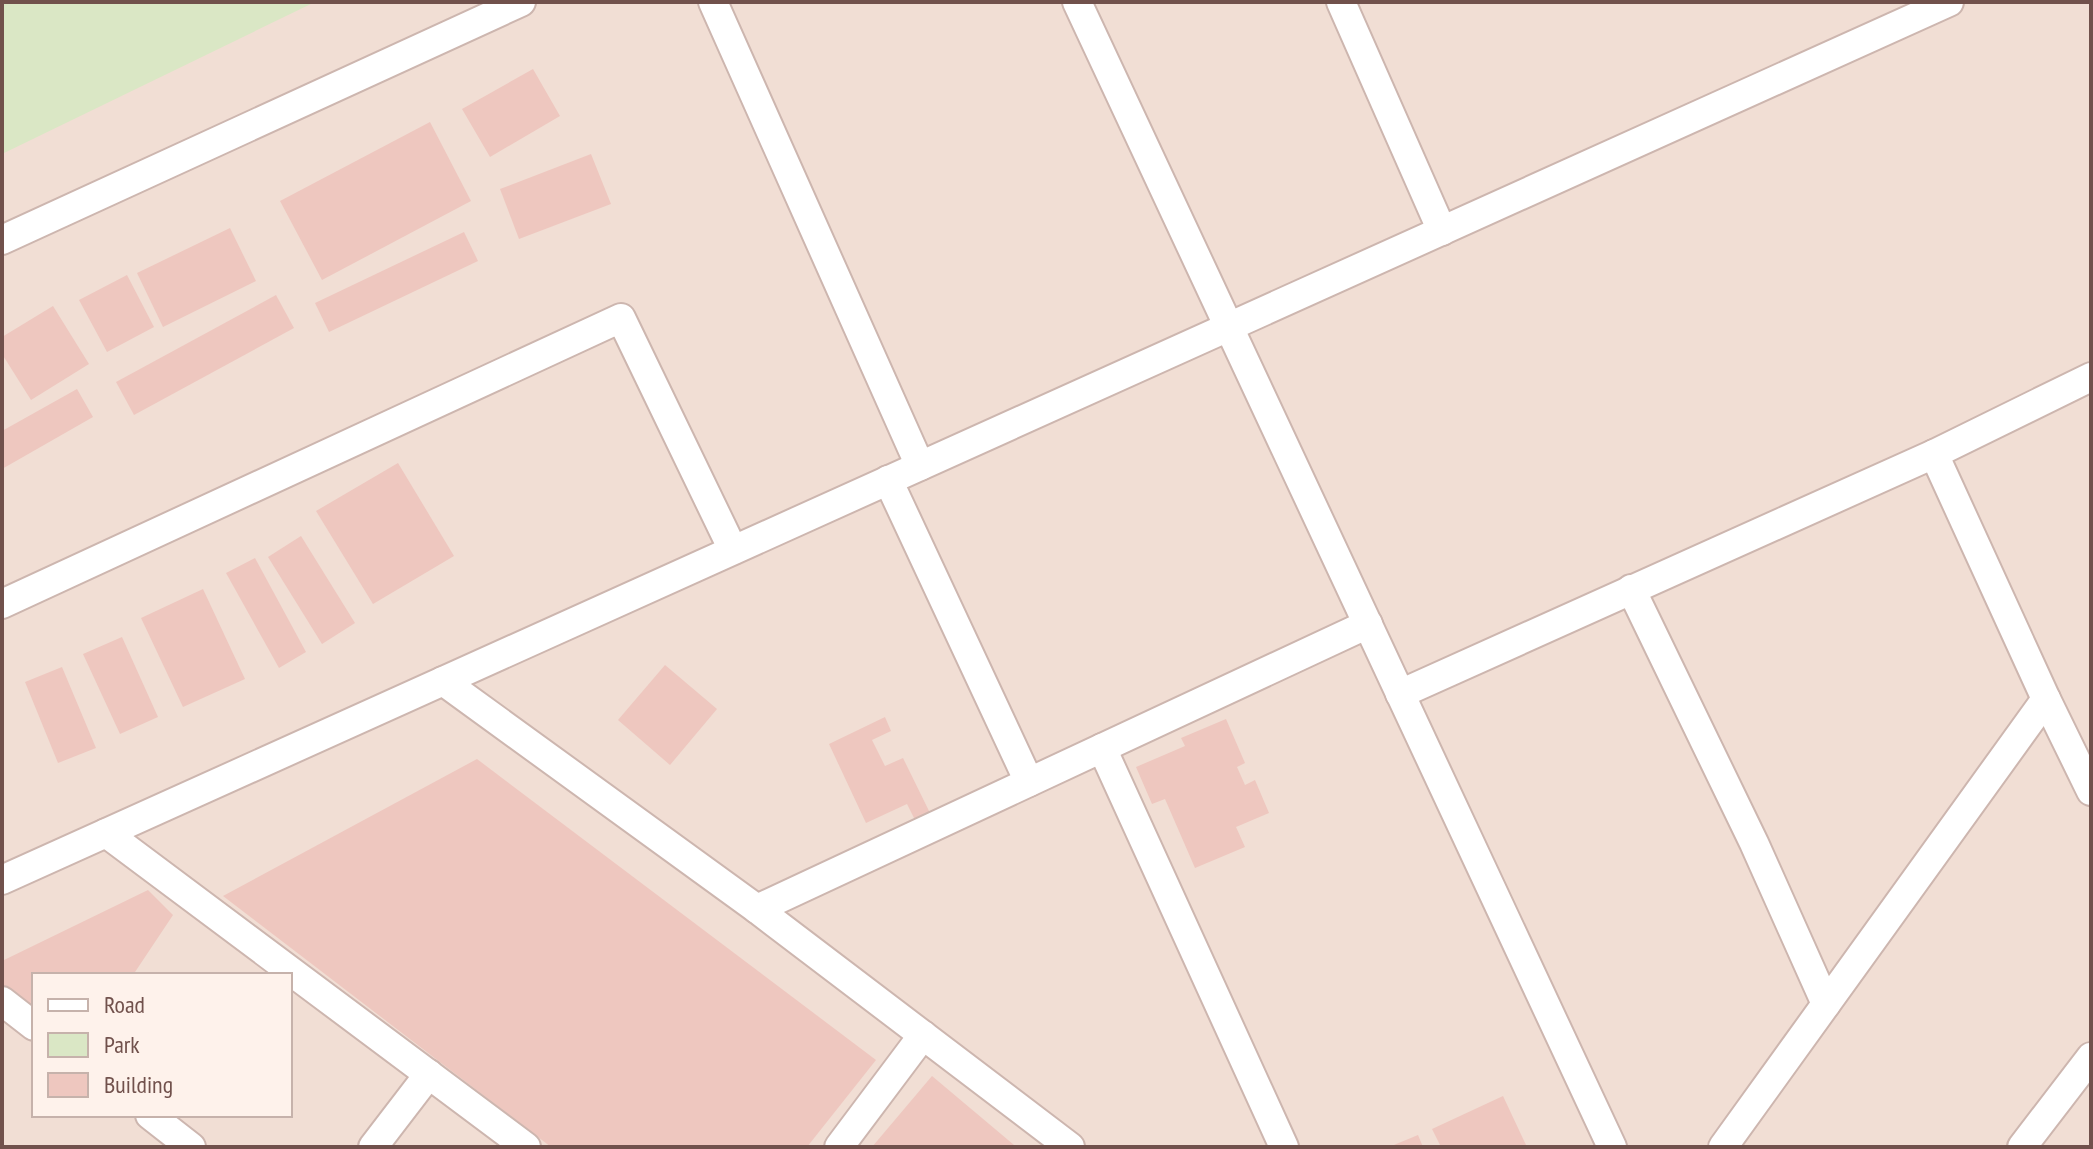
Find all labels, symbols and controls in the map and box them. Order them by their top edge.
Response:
legend [32,973,292,1117]
text: Road [104,989,145,1020]
text: Park [104,1029,140,1060]
text: Building [104,1069,173,1100]

